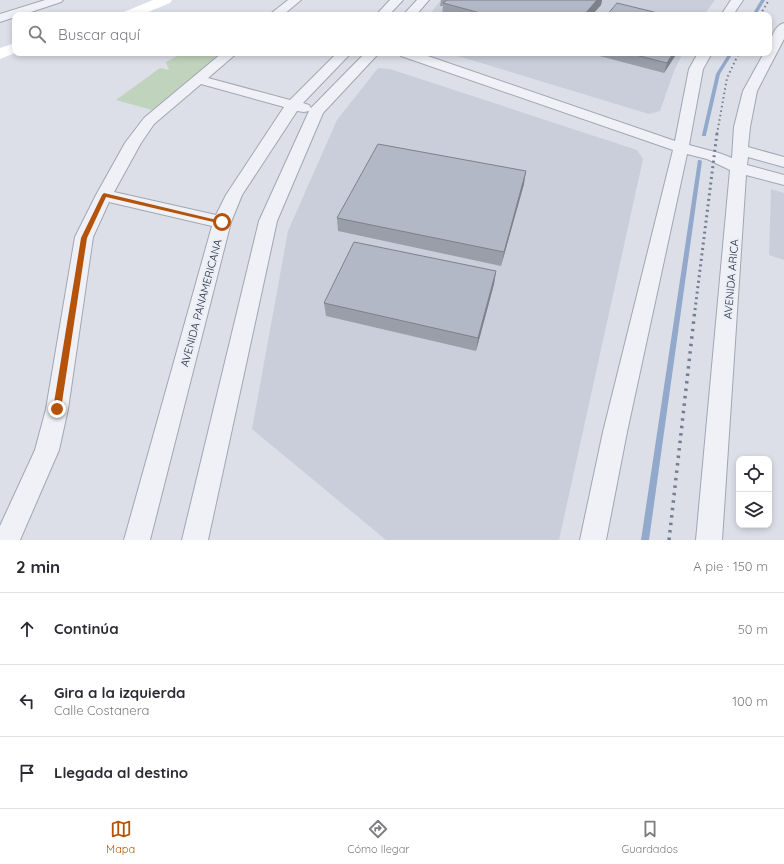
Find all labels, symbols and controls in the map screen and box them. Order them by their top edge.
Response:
search box [12,12,772,56]
icon: search [26,23,48,45]
text: Buscar aquí [58,25,140,44]
route start [213,213,231,231]
street label: AVENIDA PANAMERICANA [177,238,225,368]
street label: AVENIDA ARICA [721,239,741,319]
route end [48,400,66,418]
map controls [736,456,772,528]
button: locate [736,456,772,492]
button: layers [736,492,772,528]
text: 2 min [16,556,60,577]
text: A pie · 150 m [693,558,768,574]
icon: ahead [16,618,38,640]
text: Continúa [54,619,119,638]
text: 50 m [738,621,768,637]
text: Gira a la izquierda [54,683,186,702]
icon: left [16,690,38,712]
text: 100 m [732,693,768,709]
text: Calle Costanera [54,702,149,718]
icon: arrive [16,762,38,784]
text: Llegada al destino [54,763,188,782]
tab: Mapa [106,818,135,856]
tab: Cómo llegar [347,818,410,856]
tab: Guardados [622,818,678,856]

